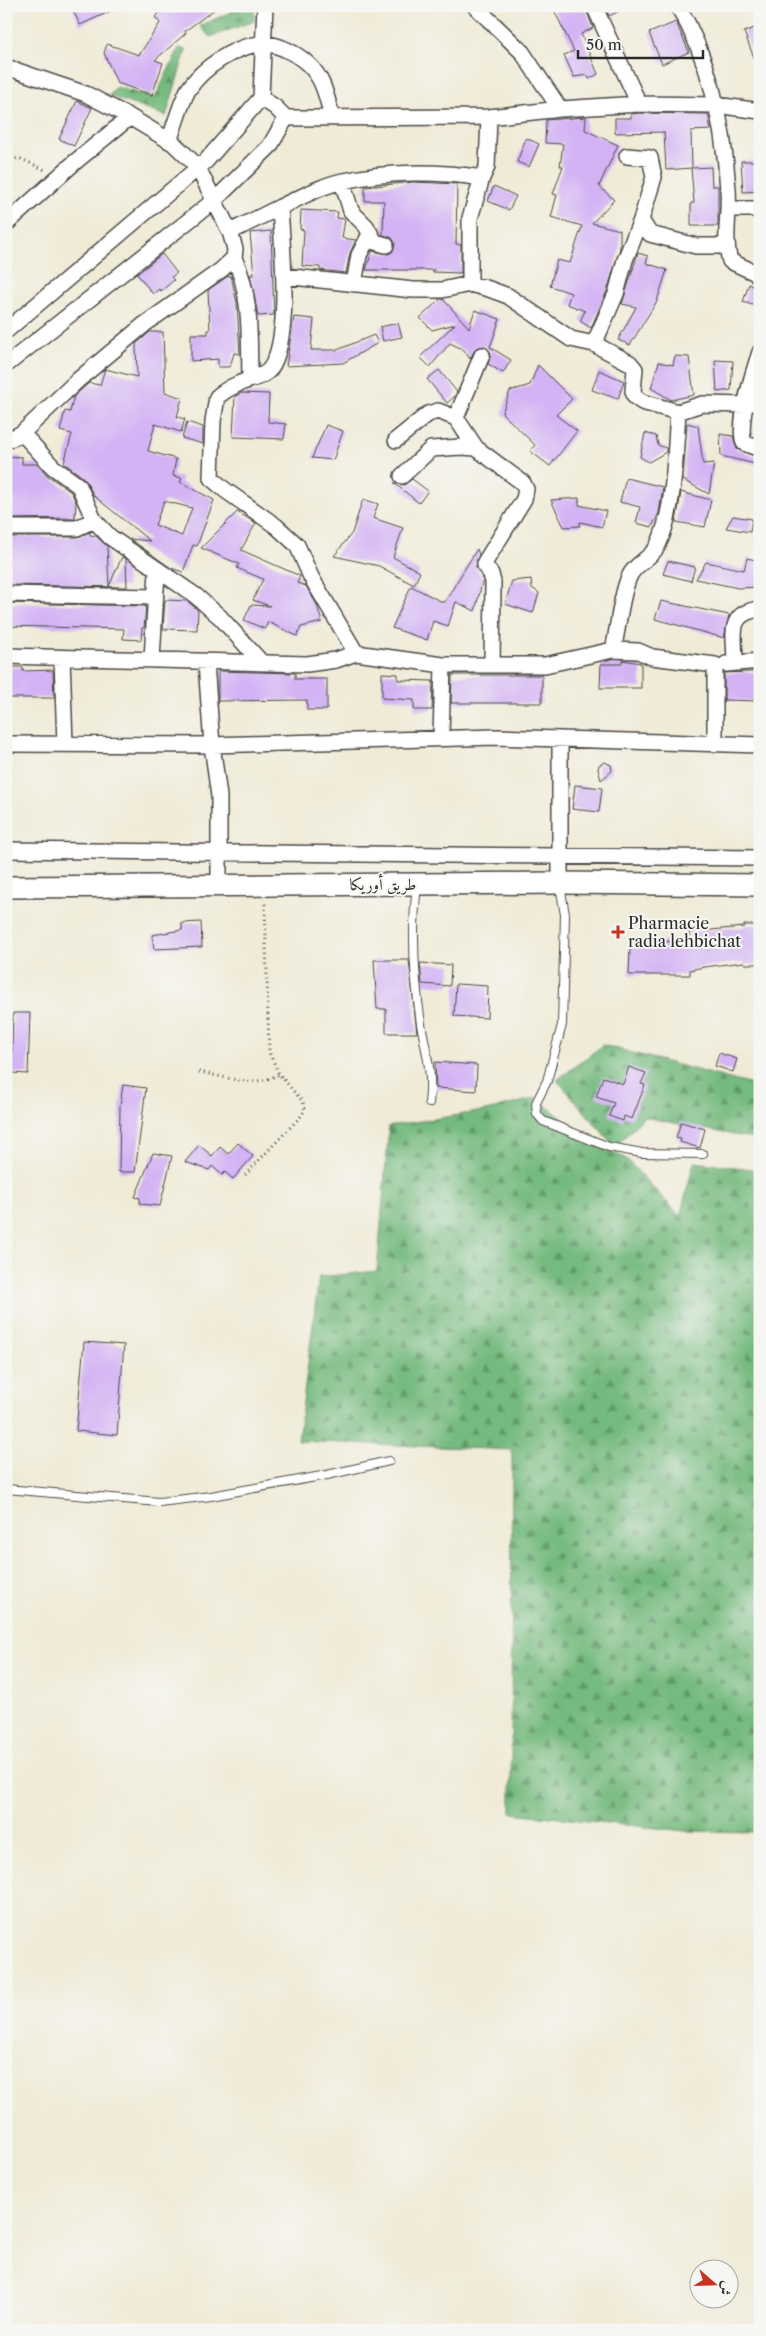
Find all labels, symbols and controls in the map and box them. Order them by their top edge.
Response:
scale bar [578,28,704,60]
text: 50 m [586,35,622,54]
street label: طريق أوريكا [350,873,416,895]
place label: Pharmacie radia lehbichat [628,913,741,951]
marker: Pharmacie radia lehbichat [612,926,624,938]
north arrow [688,2258,738,2308]
text: ش [715,2279,737,2298]

